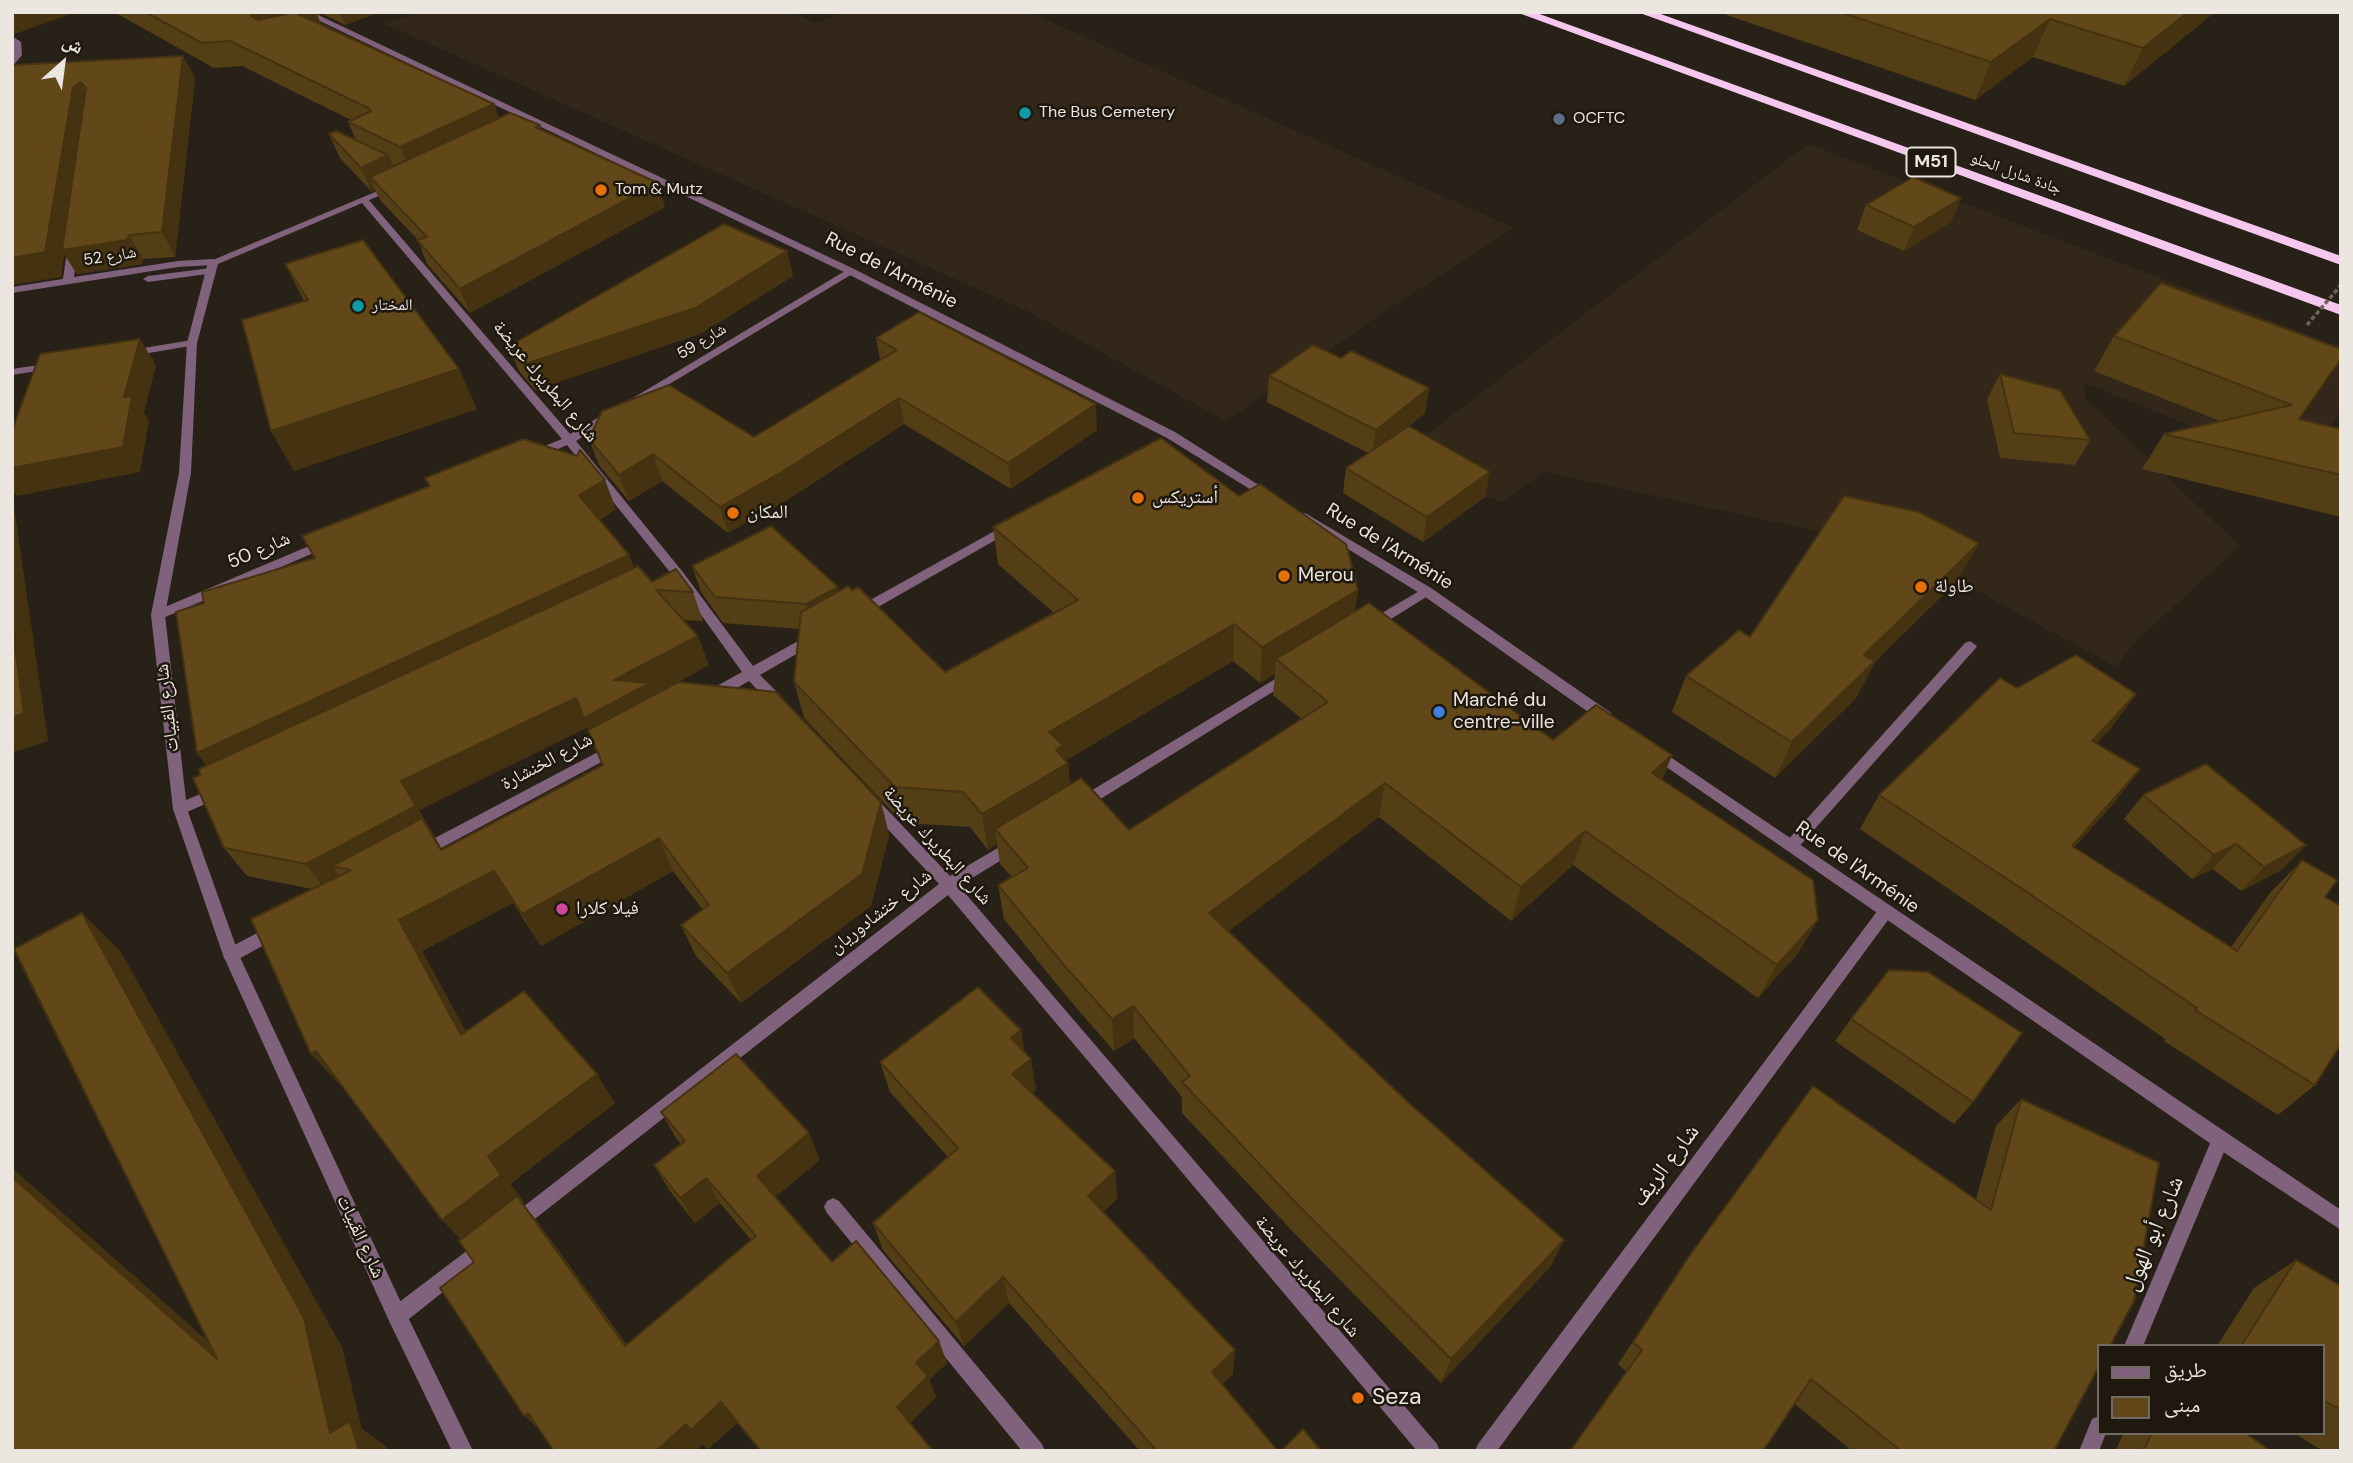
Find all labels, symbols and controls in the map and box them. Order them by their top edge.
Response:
north arrow [28,28,98,98]
text: ش [58,28,88,60]
place label: The Bus Cemetery [1039,103,1175,123]
marker: The Bus Cemetery [1017,105,1033,121]
place label: OCFTC [1573,109,1625,129]
marker: OCFTC [1551,111,1567,127]
road number: M51 [1906,148,1955,176]
street label: جادة شارل الحلو [1968,149,2064,199]
place label: Tom & Mutz [615,180,703,200]
marker: Tom & Mutz [593,182,609,198]
street label: Rue de l'Arménie [821,228,961,314]
street label: شارع 52 [82,243,138,271]
place label: المختار [372,296,412,316]
marker: المختار [350,298,366,314]
street label: شارع البطريرك عريضة [487,316,603,448]
street label: شارع 59 [674,320,730,364]
place label: أستريكس [1152,487,1218,509]
marker: أستريكس [1130,490,1146,506]
street label: Rue de l'Arménie [1321,499,1457,595]
place label: المكان [747,502,788,524]
marker: المكان [725,505,741,521]
street label: شارع 50 [224,528,294,574]
place label: Merou [1298,565,1354,587]
marker: Merou [1276,568,1292,584]
place label: طاولة [1935,576,1974,598]
marker: طاولة [1913,579,1929,595]
street label: شارع القبيات [151,662,185,754]
place label: Marché du centre-ville [1453,690,1555,734]
marker: Marché du centre-ville [1431,704,1447,720]
street label: شارع الخنشارة [497,728,597,796]
street label: شارع البطريرك عريضة [878,782,996,910]
street label: Rue de l'Arménie [1791,817,1923,919]
street label: شارع ختشادوريان [825,865,937,959]
place label: فيلا كلارا [576,898,639,920]
marker: فيلا كلارا [554,901,570,917]
street label: شارع الريف [1626,1119,1706,1213]
street label: شارع أبو الهول [2117,1172,2191,1296]
street label: شارع القبيات [331,1192,389,1282]
street label: شارع البطريرك عريضة [1249,1211,1365,1343]
legend [2098,1344,2325,1435]
text: طريق [2164,1356,2207,1384]
place label: Seza [1372,1384,1421,1412]
marker: Seza [1350,1390,1366,1406]
text: مبنى [2164,1391,2200,1419]

